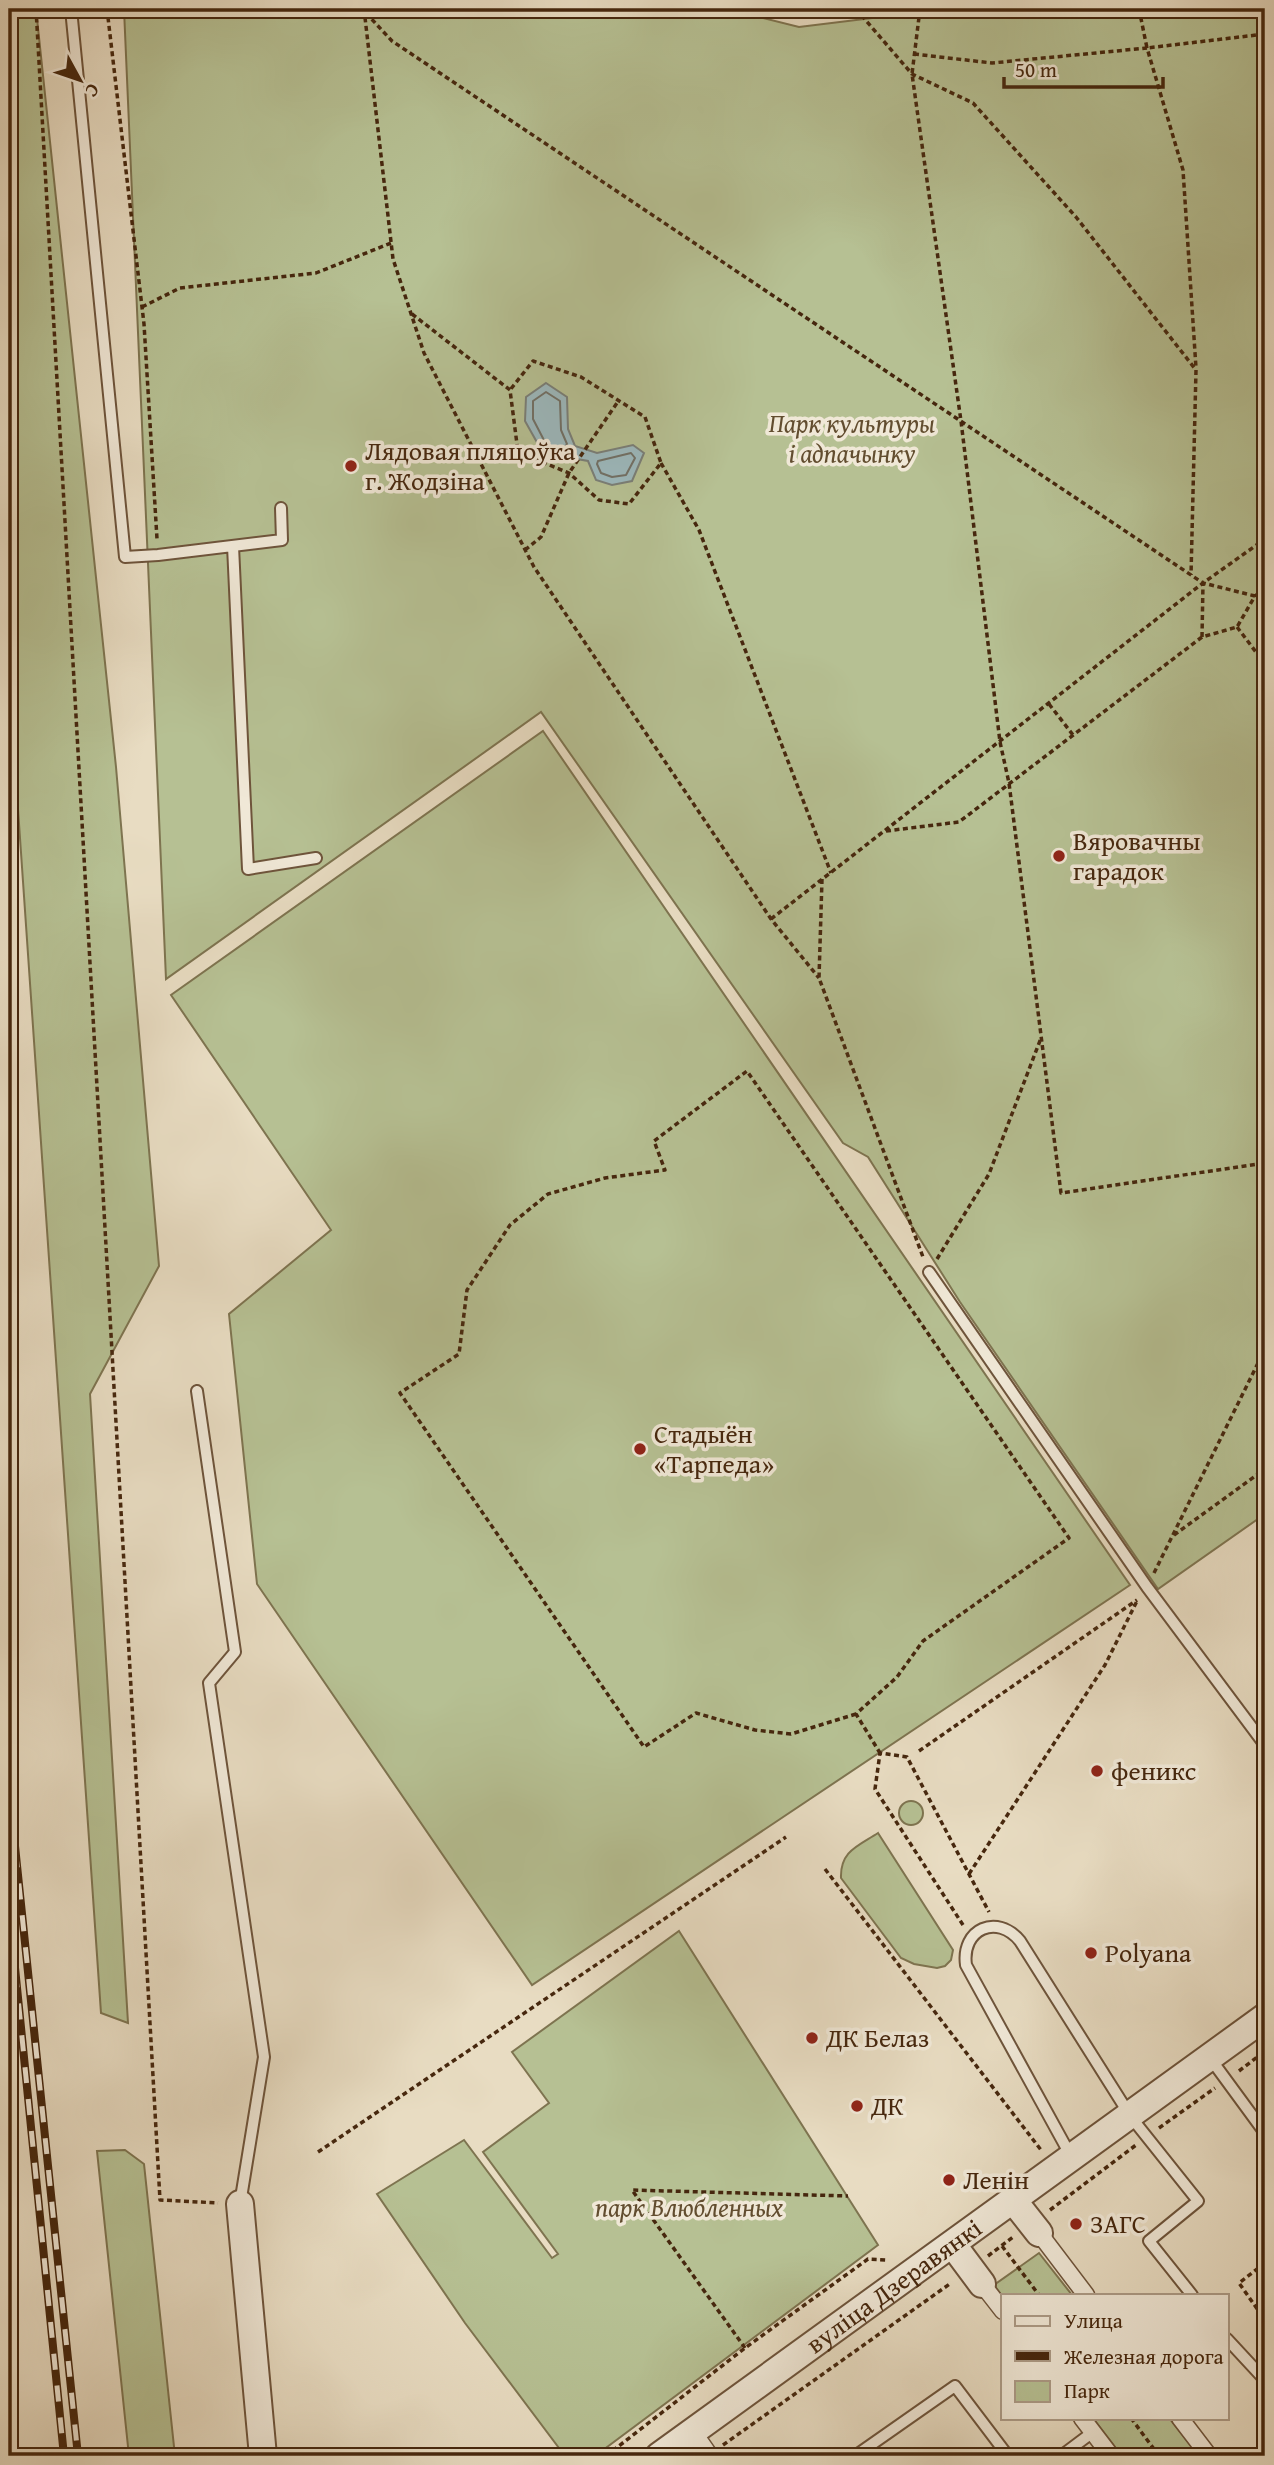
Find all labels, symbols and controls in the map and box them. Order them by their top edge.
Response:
north arrow [46,46,116,116]
scale bar [1004,46,1164,90]
text: 50 m [1015,54,1057,85]
text: С [79,78,107,104]
park label: Парк культуры і адпачынку [769,403,935,472]
place label: Лядовая пляцоўка г. Жодзіна [365,431,576,500]
marker: Лядовая пляцоўка г. Жодзіна [343,458,359,474]
place label: Вяровачны гарадок [1073,821,1200,890]
marker: Вяровачны гарадок [1051,848,1067,864]
place label: Стадыён «Тарпеда» [654,1414,774,1483]
marker: Стадыён «Тарпеда» [632,1441,648,1457]
place label: феникс [1111,1751,1196,1790]
marker: феникс [1089,1763,1105,1779]
place label: Polyana [1105,1933,1192,1972]
marker: Polyana [1083,1945,1099,1961]
place label: ДК Белаз [825,2018,929,2057]
marker: ДК Белаз [804,2030,820,2046]
place label: ДК [870,2086,904,2125]
marker: ДК [849,2098,865,2114]
place label: Ленін [963,2160,1029,2199]
marker: Ленін [941,2172,957,2188]
park label: парк Влюбленных [595,2187,783,2226]
place label: ЗАГС [1090,2204,1146,2243]
street label: вуліца Дзеравянкі [798,2208,990,2363]
marker: ЗАГС [1068,2216,1084,2232]
legend [1001,2294,1228,2420]
text: Улица [1064,2305,1123,2336]
text: Железная дорога [1063,2341,1224,2372]
text: Парк [1064,2375,1110,2406]

